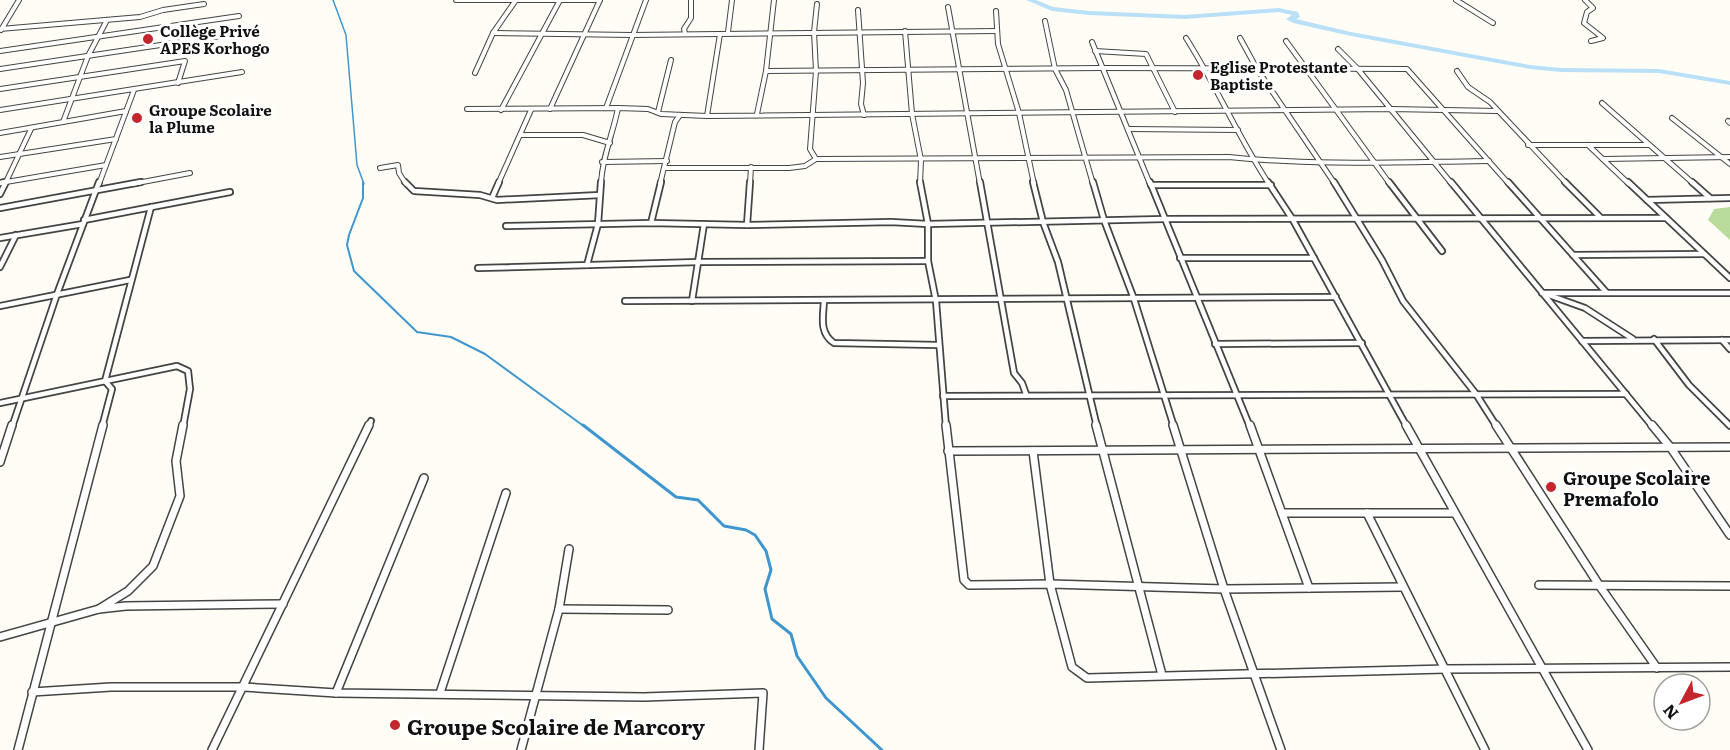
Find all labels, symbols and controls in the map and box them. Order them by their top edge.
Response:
place label: Collège Privé APES Korhogo [160,19,270,59]
marker: Collège Privé APES Korhogo [141,32,155,46]
place label: Eglise Protestante Baptiste [1210,55,1348,95]
marker: Eglise Protestante Baptiste [1191,68,1205,82]
place label: Groupe Scolaire la Plume [149,98,272,138]
marker: Groupe Scolaire la Plume [130,111,144,125]
place label: Groupe Scolaire Premafolo [1563,464,1710,512]
marker: Groupe Scolaire Premafolo [1544,480,1558,494]
north arrow [1652,672,1712,732]
text: N [1656,700,1683,725]
place label: Groupe Scolaire de Marcory [407,710,705,741]
marker: Groupe Scolaire de Marcory [388,718,402,732]

